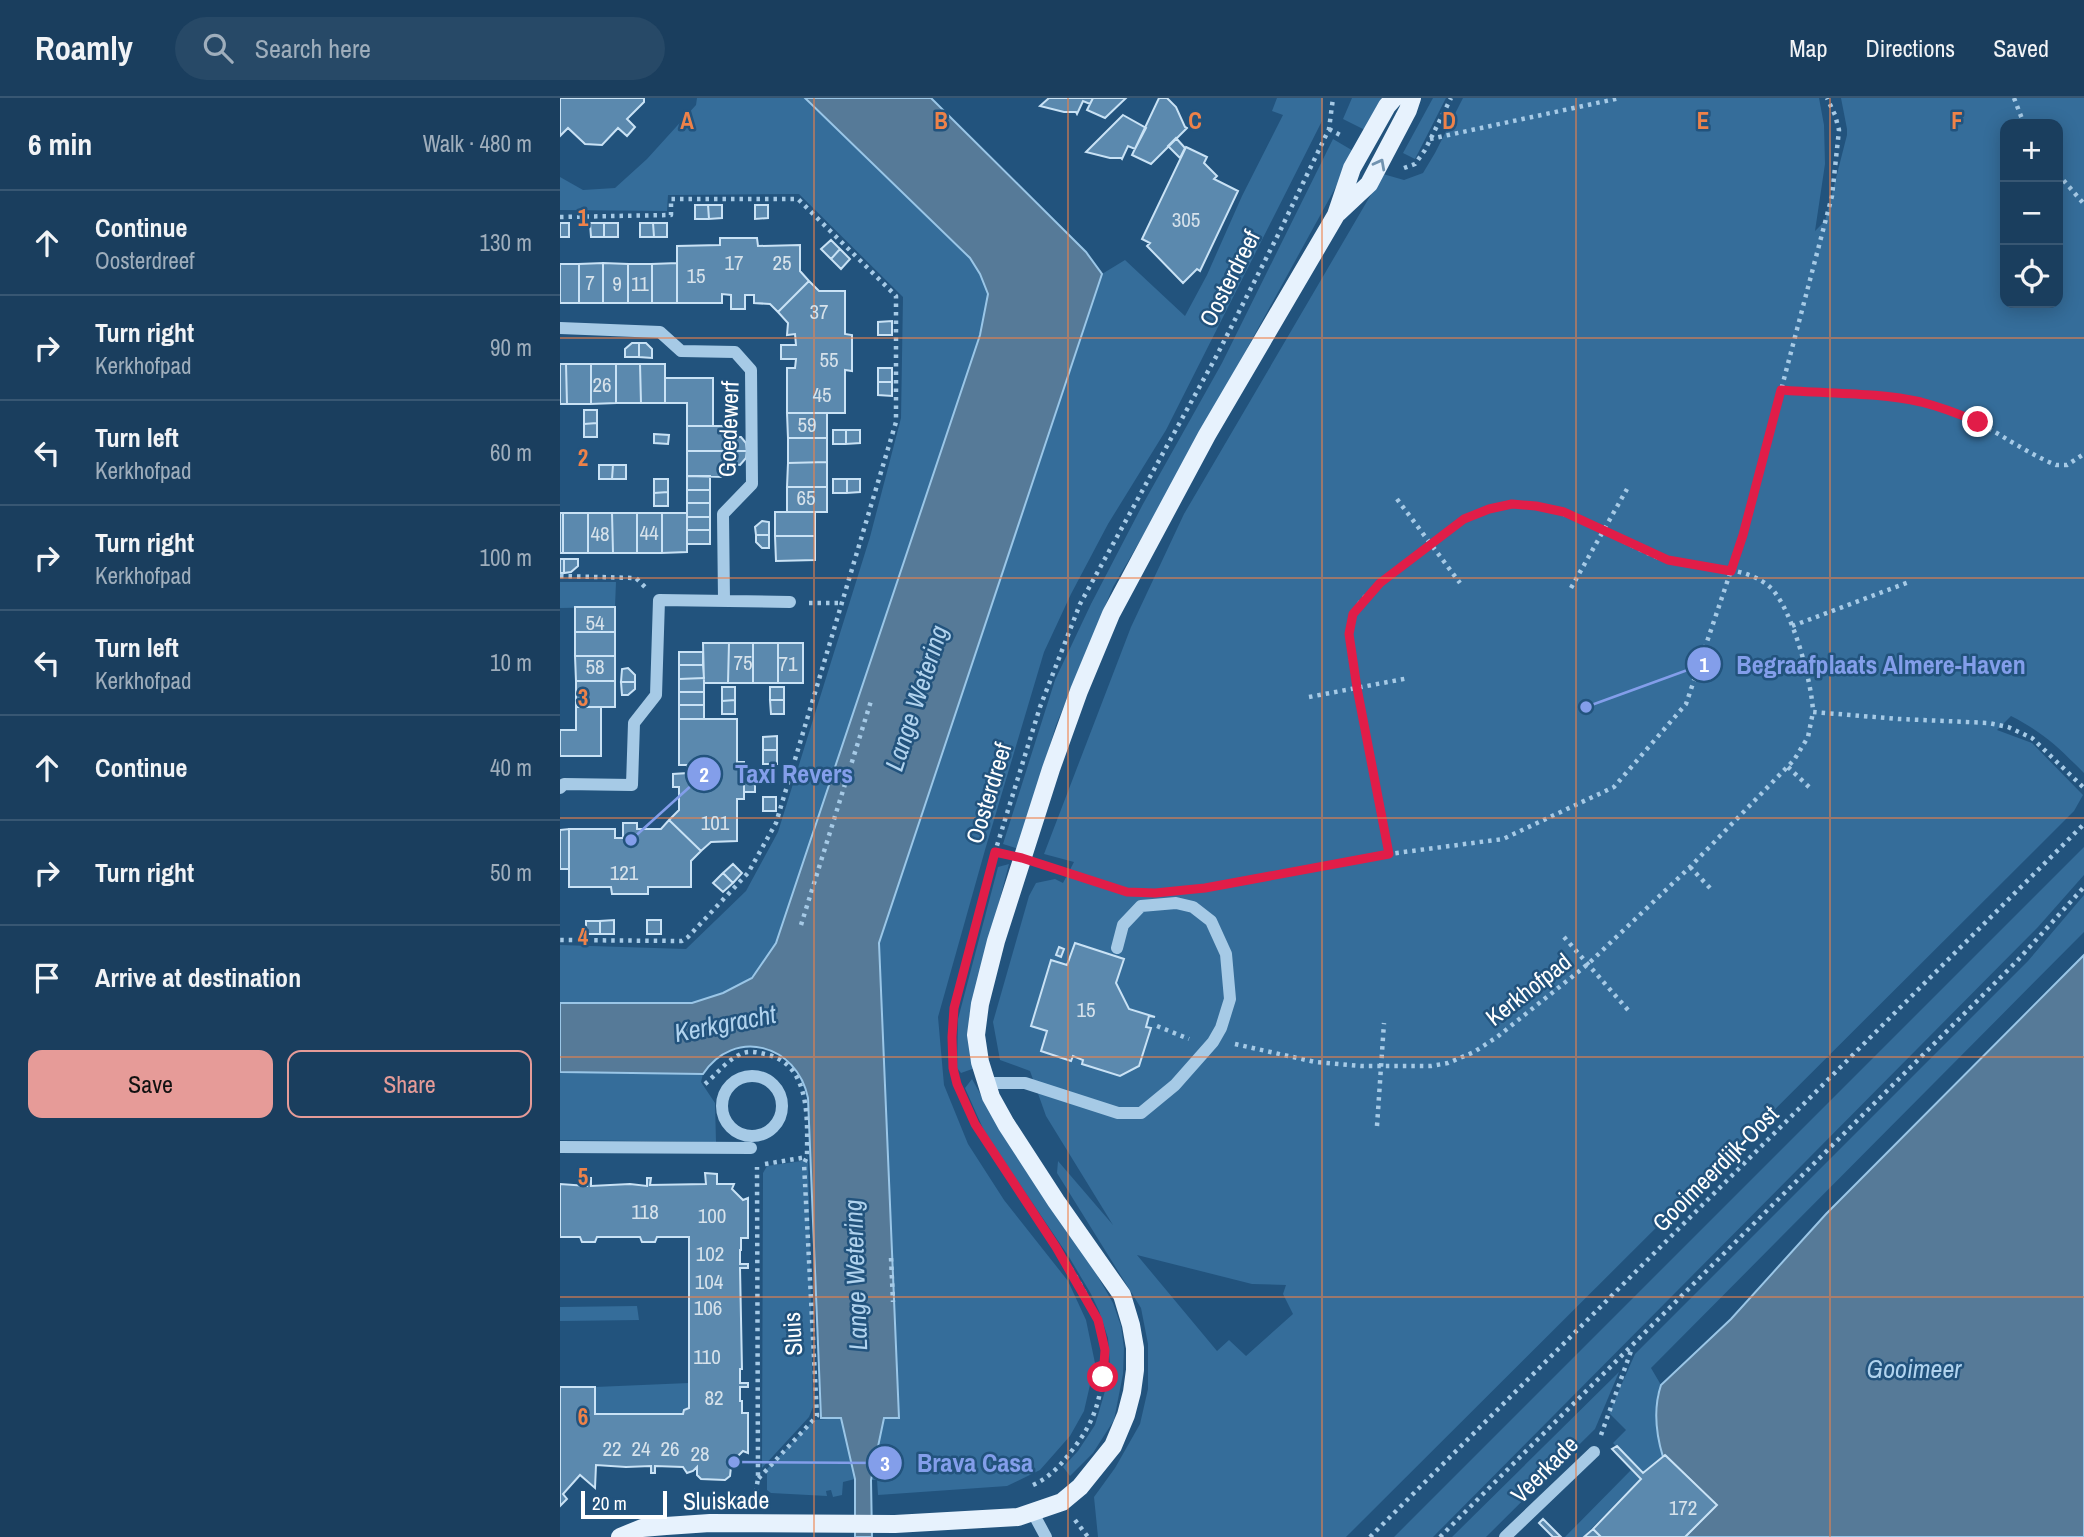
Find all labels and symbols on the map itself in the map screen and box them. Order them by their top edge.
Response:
text: A [680,105,694,136]
text: B [934,105,948,136]
text: C [1188,105,1202,136]
text: D [1442,105,1456,136]
text: E [1697,105,1709,136]
text: F [1951,105,1963,136]
one-way arrow [1372,159,1385,171]
text: 1 [578,202,589,233]
house number: 305 [1172,205,1200,234]
street label: Oosterdreef [1191,224,1267,332]
house number: 17 [724,248,744,277]
house number: 25 [772,248,792,277]
house number: 15 [686,261,706,290]
house number: 7 [585,268,595,297]
house number: 9 [612,269,622,298]
house number: 11 [631,269,649,298]
house number: 37 [809,297,829,326]
house number: 55 [819,345,839,374]
house number: 26 [592,370,612,399]
street label: Goedewerf [710,380,746,478]
house number: 45 [812,380,832,409]
route end [1962,406,1993,437]
house number: 59 [797,410,817,439]
text: 2 [578,442,588,473]
house number: 65 [796,483,816,512]
house number: 44 [639,518,659,547]
house number: 48 [590,519,610,548]
house number: 54 [585,608,605,637]
water label: Lange Wetering [876,621,956,775]
callout: Begraafplaats Almere-Haven [1686,641,2040,688]
text: Begraafplaats Almere-Haven [1736,647,2026,682]
house number: 75 [733,648,753,677]
house number: 71 [778,649,798,678]
text: 1 [1699,650,1709,679]
house number: 58 [585,652,605,681]
text: 3 [578,682,588,713]
street label: Oosterdreef [958,738,1019,847]
callout: Taxi Revers [686,751,867,798]
text: Taxi Revers [735,756,853,791]
text: 2 [699,760,709,789]
house number: 101 [701,808,730,837]
house number: 121 [610,858,639,887]
text: 4 [578,921,589,952]
street label: Kerkhofpad [1478,945,1578,1033]
house number: 15 [1076,995,1096,1024]
water label: Kerkgracht [671,996,780,1050]
street label: Gooimeerdijk-Oost [1645,1098,1785,1238]
text: 5 [578,1161,588,1192]
house number: 118 [631,1197,659,1226]
water label: Lange Wetering [835,1199,875,1351]
house number: 100 [698,1201,726,1230]
house number: 102 [696,1239,724,1268]
house number: 104 [695,1267,724,1296]
house number: 106 [694,1293,722,1322]
street label: Sluis [775,1311,809,1357]
house number: 110 [693,1342,721,1371]
water label: Gooimeer [1867,1351,1962,1386]
route start [1087,1361,1118,1392]
house number: 82 [704,1383,724,1412]
text: 6 [578,1401,588,1432]
street label: Veerkade [1503,1428,1585,1510]
house number: 22 [602,1434,622,1463]
house number: 24 [631,1434,651,1463]
house number: 26 [660,1434,680,1463]
house number: 28 [690,1439,710,1468]
callout: Brava Casa [868,1440,1047,1487]
text: Brava Casa [917,1445,1033,1480]
text: 3 [880,1449,890,1478]
street label: Sluiskade [683,1483,769,1517]
scale bar [581,1488,667,1520]
house number: 172 [1669,1493,1697,1522]

